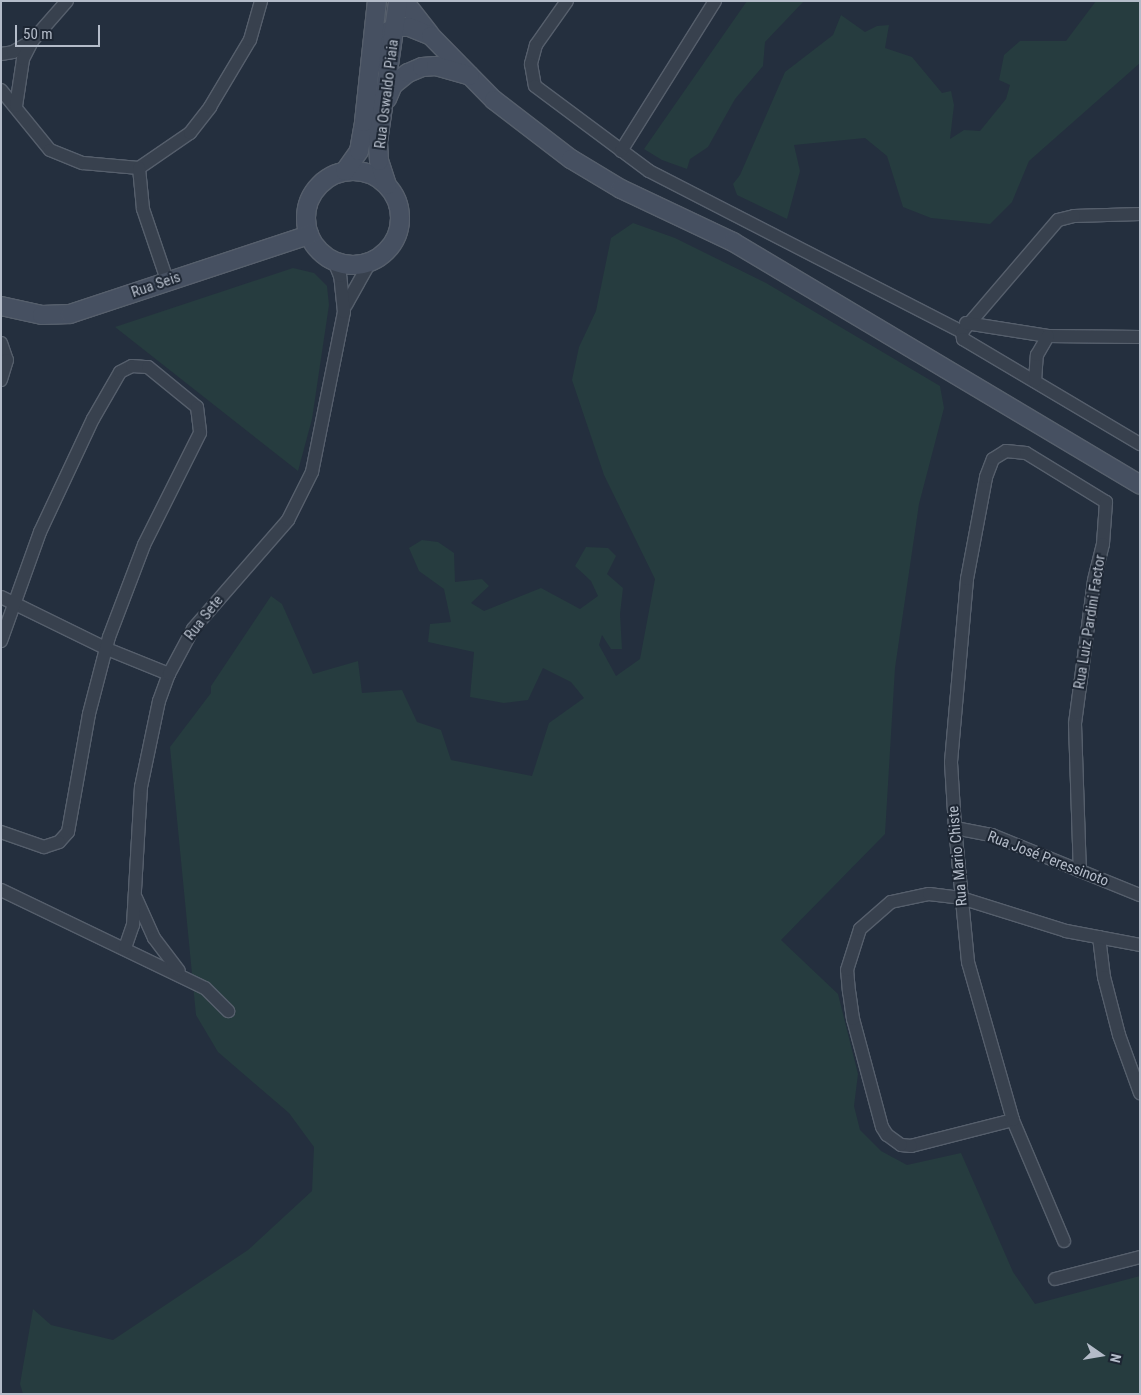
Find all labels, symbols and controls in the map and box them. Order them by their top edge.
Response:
scale bar [18,15,102,47]
text: 50 m [23,25,53,43]
street label: Rua Oswaldo Piaia [371,38,403,150]
street label: Rua Seis [129,268,183,302]
street label: Rua Luiz Pardini Factor [1070,554,1110,690]
street label: Rua Sete [181,592,227,644]
street label: Rua Mario Chiste [945,805,971,907]
street label: Rua José Peressinoto [985,828,1111,890]
north arrow [1076,1330,1126,1380]
text: N [1107,1352,1124,1364]

